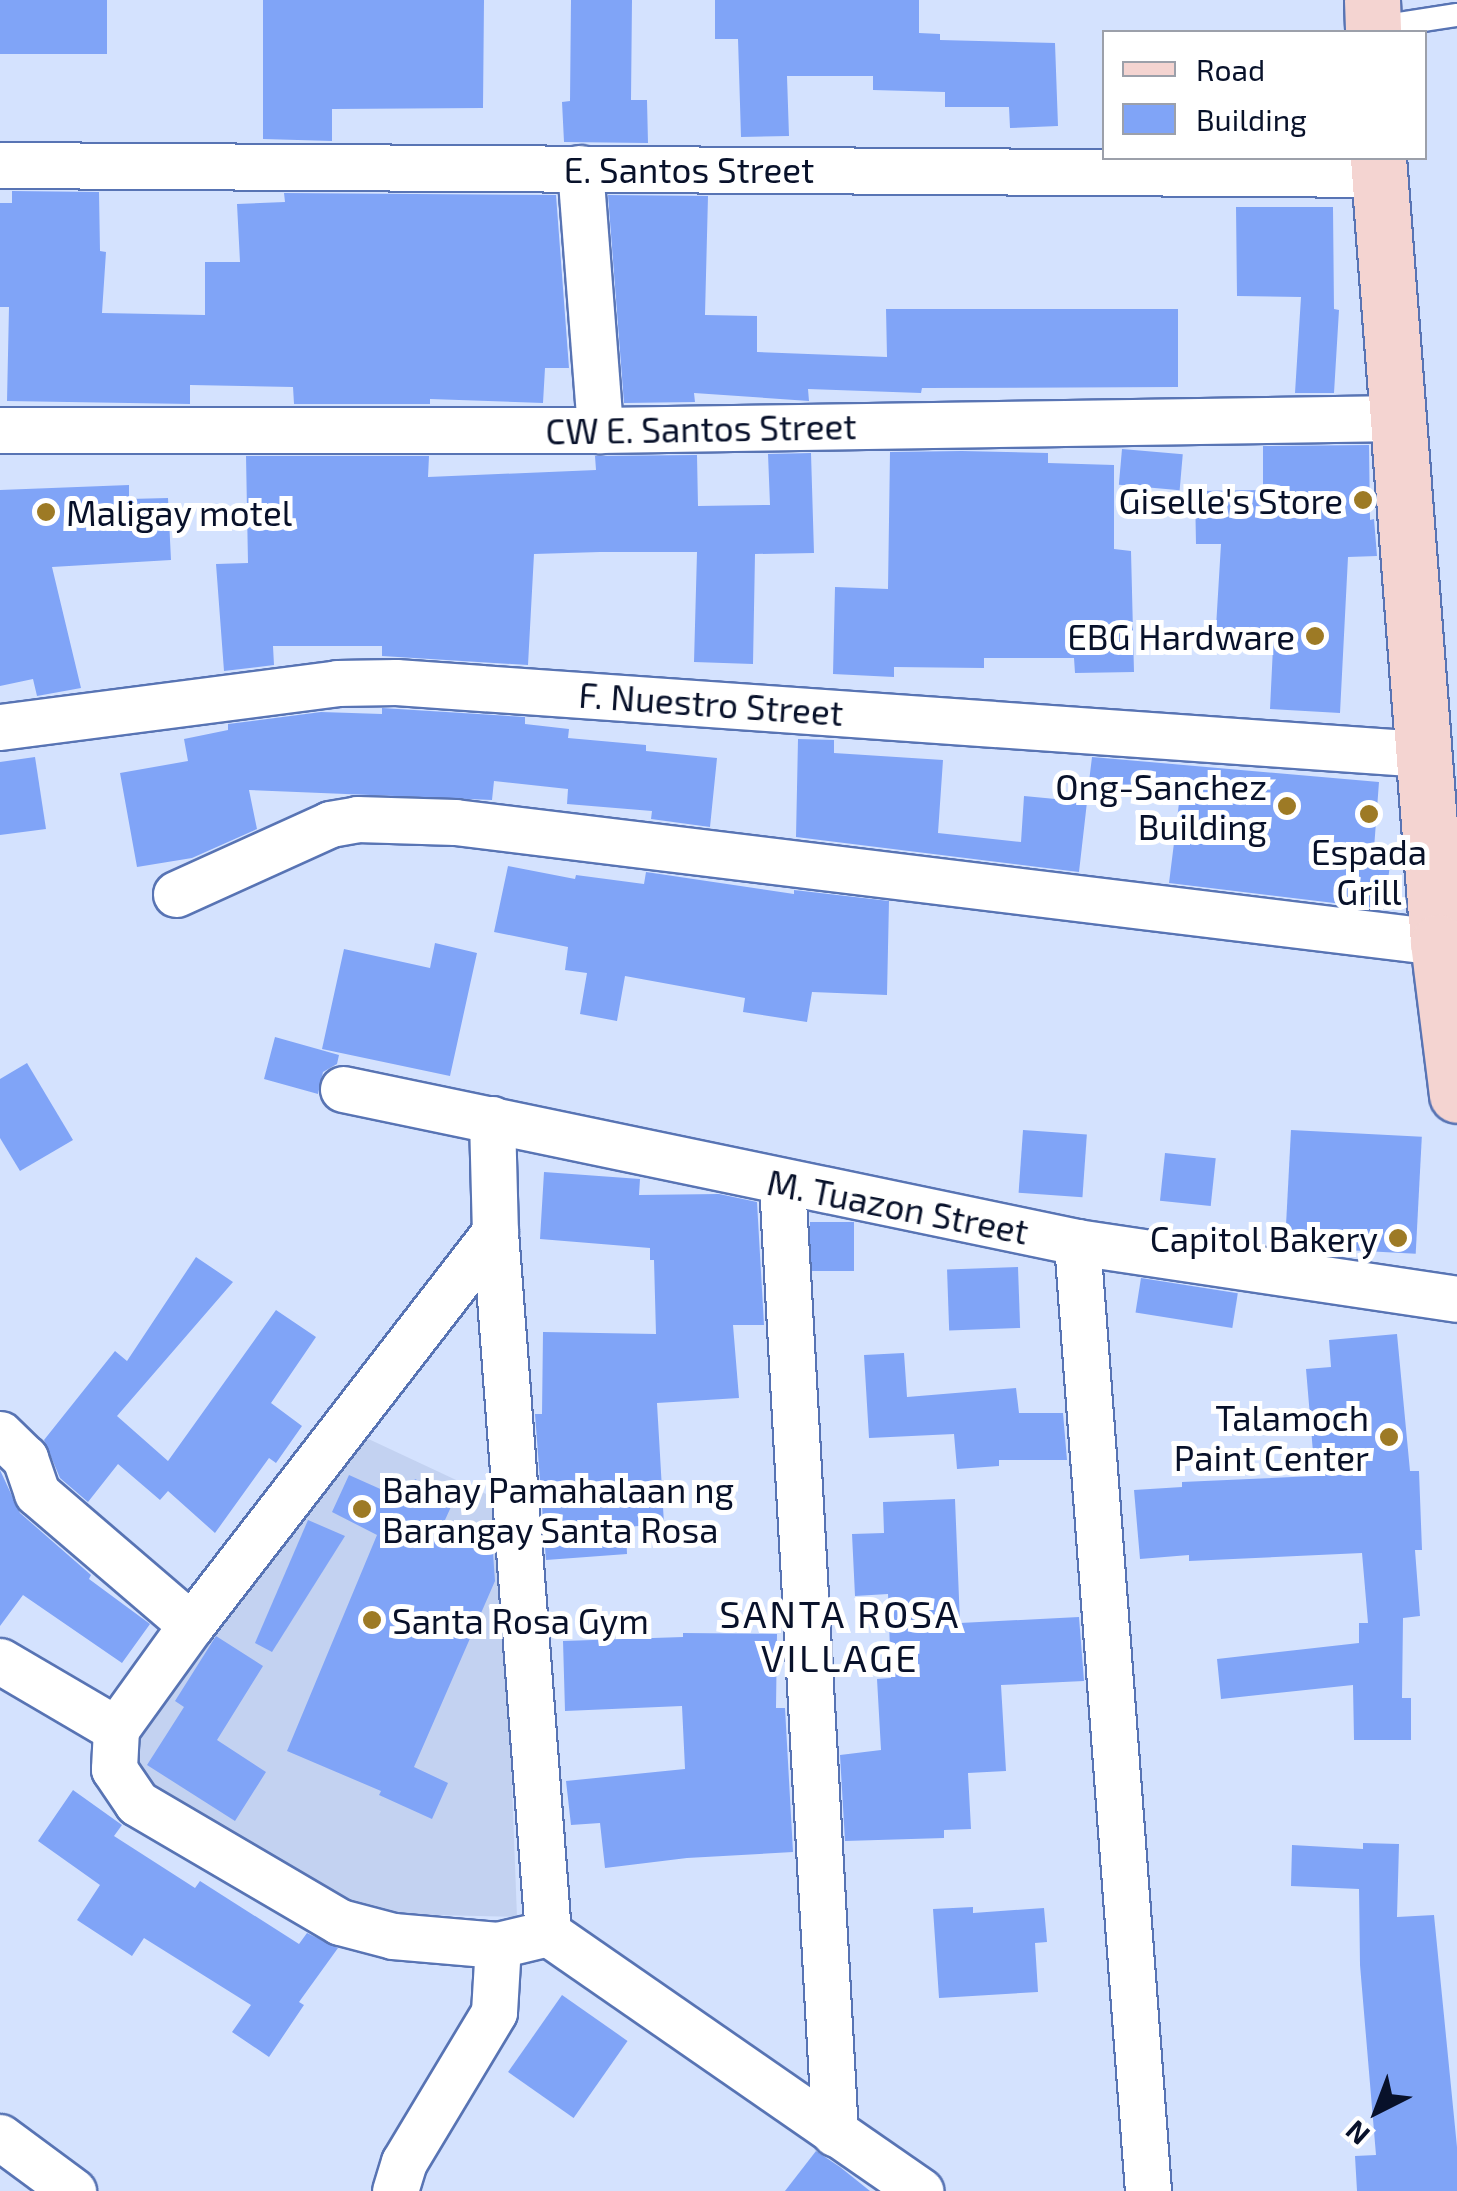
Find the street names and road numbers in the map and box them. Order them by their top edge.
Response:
street label: E. Santos Street [564,148,814,190]
street label: CW E. Santos Street [545,404,857,452]
street label: F. Nuestro Street [577,673,845,733]
street label: M. Tuazon Street [763,1160,1033,1252]

